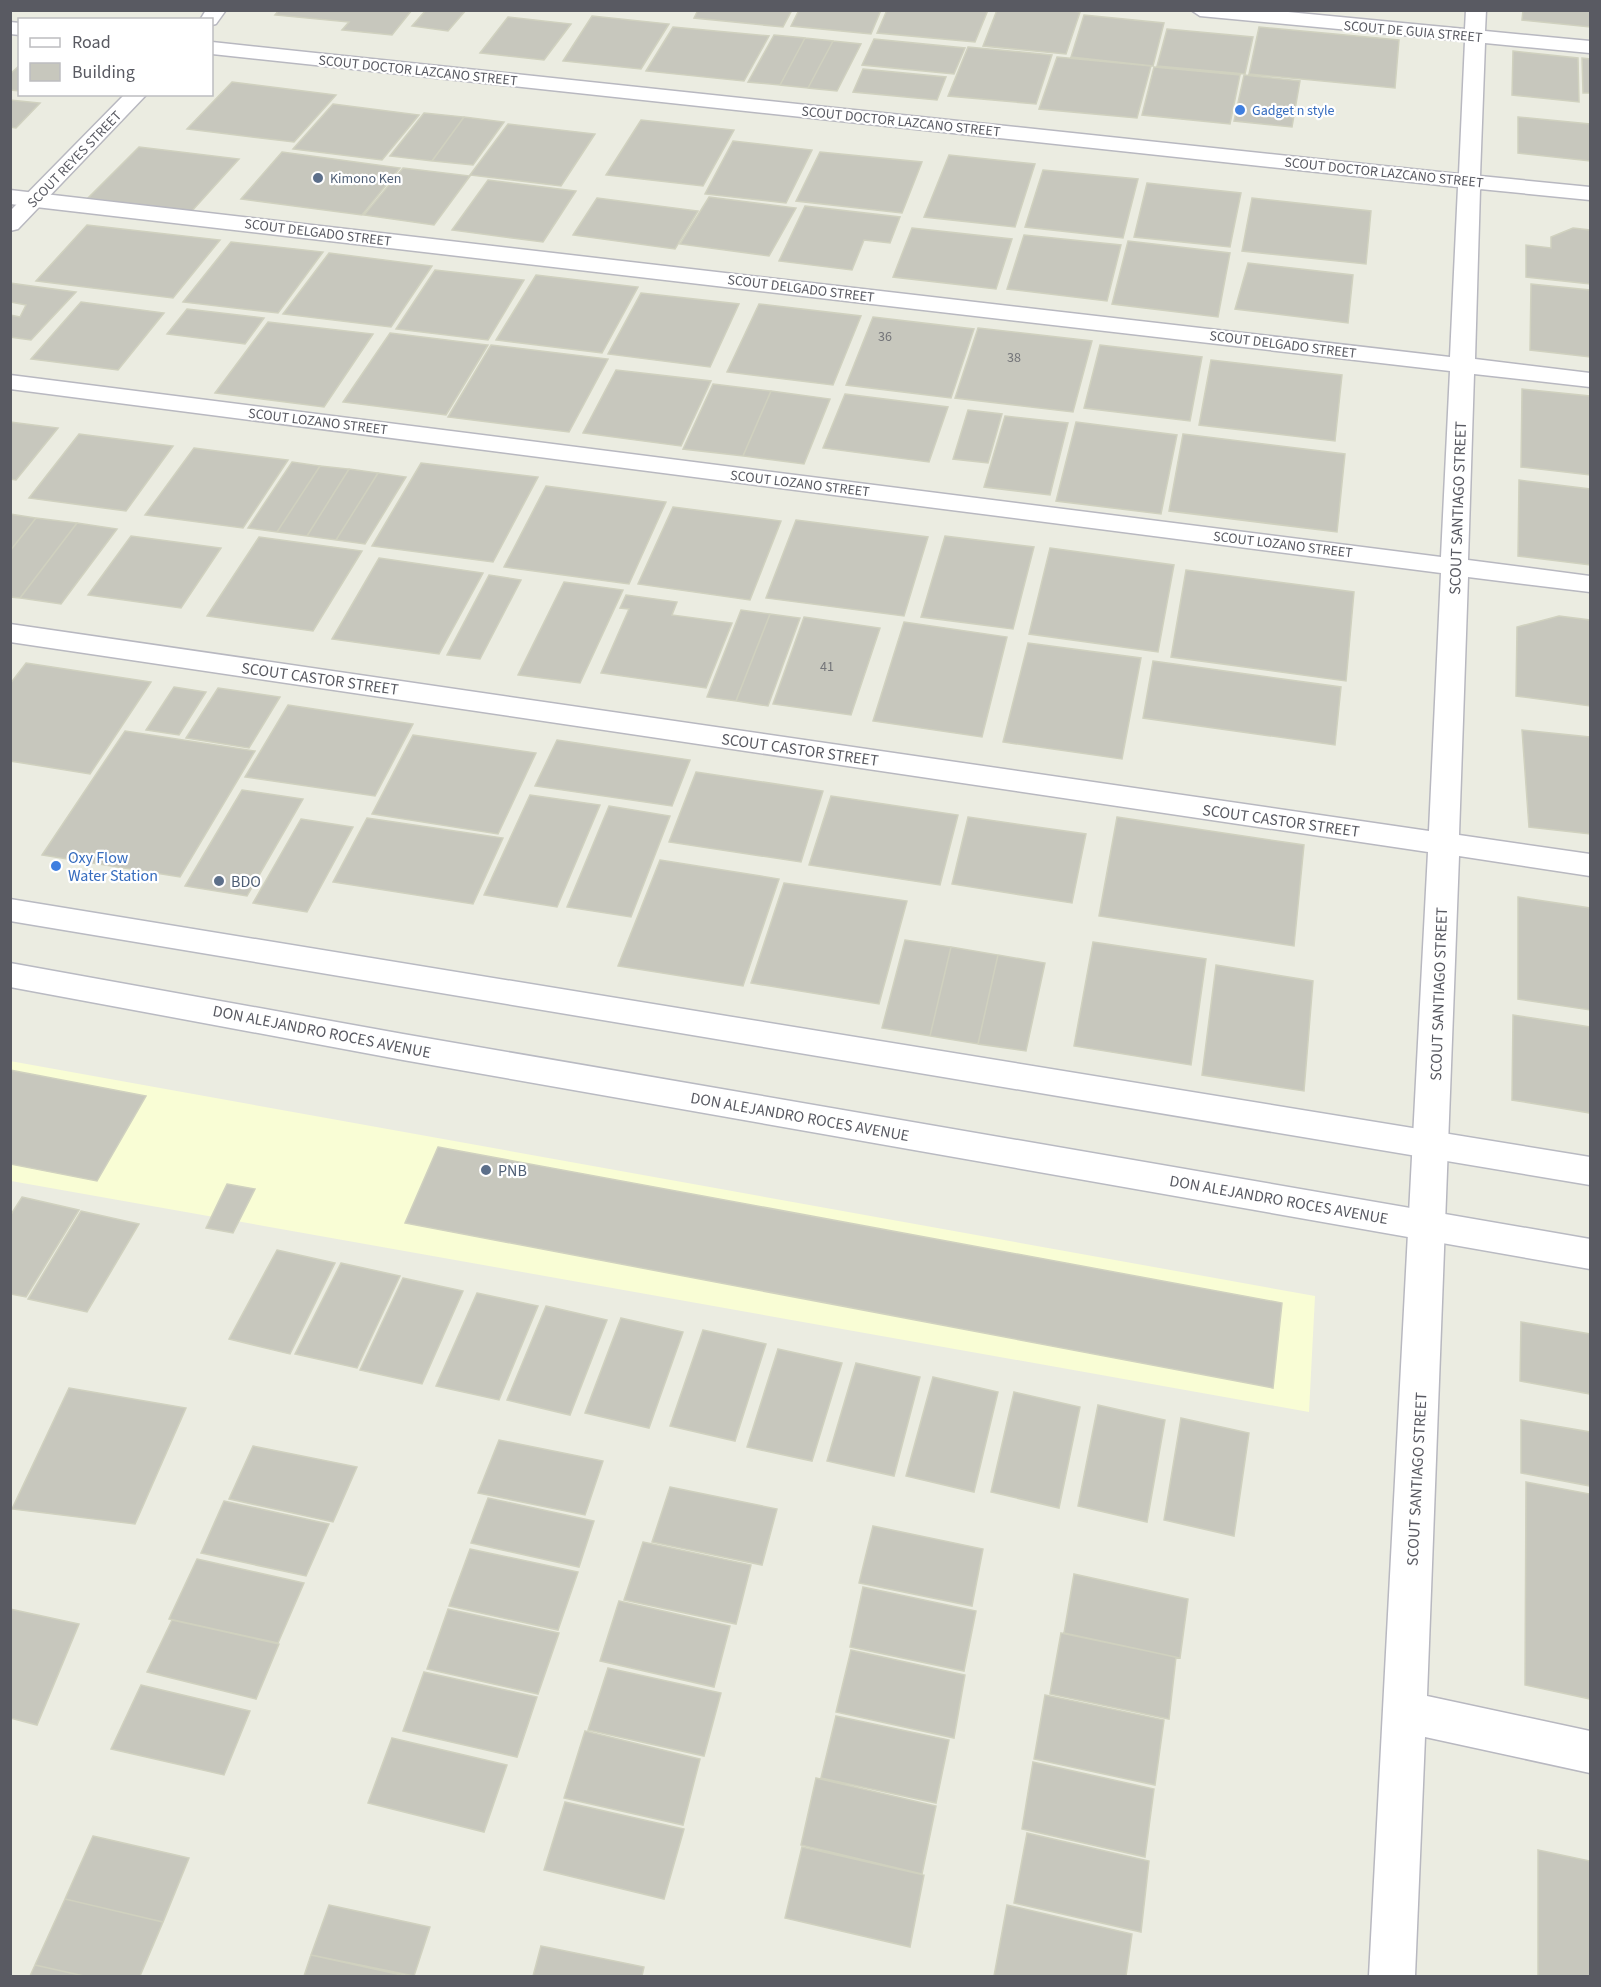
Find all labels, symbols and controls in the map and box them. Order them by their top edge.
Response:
street label: SCOUT DE GUIA STREET [1343,16,1484,48]
legend [18,18,213,96]
text: Road [72,30,111,55]
street label: SCOUT DOCTOR LAZCANO STREET [317,51,519,91]
text: Building [72,60,135,85]
place label: Gadget n style [1252,101,1335,121]
street label: SCOUT DOCTOR LAZCANO STREET [800,102,1002,142]
marker: Gadget n style [1233,103,1247,117]
street label: SCOUT REYES STREET [23,106,127,213]
street label: SCOUT DOCTOR LAZCANO STREET [1283,153,1485,193]
place label: Kimono Ken [330,169,401,189]
marker: Kimono Ken [311,171,325,185]
street label: SCOUT DELGADO STREET [243,214,393,252]
street label: SCOUT DELGADO STREET [726,270,876,308]
street label: SCOUT DELGADO STREET [1208,326,1358,364]
house number: 36 [878,327,892,347]
house number: 38 [1007,348,1021,368]
street label: SCOUT LOZANO STREET [247,404,389,441]
street label: SCOUT SANTIAGO STREET [1444,420,1472,595]
street label: SCOUT LOZANO STREET [729,466,871,503]
street label: SCOUT LOZANO STREET [1212,527,1354,564]
street label: SCOUT CASTOR STREET [240,657,400,701]
house number: 41 [820,657,834,677]
street label: SCOUT CASTOR STREET [720,728,880,772]
street label: SCOUT CASTOR STREET [1201,799,1361,843]
place label: Oxy Flow Water Station [68,847,158,887]
marker: Oxy Flow Water Station [49,859,63,873]
place label: BDO [231,871,261,893]
marker: BDO [212,874,226,888]
street label: SCOUT SANTIAGO STREET [1425,906,1453,1081]
street label: DON ALEJANDRO ROCES AVENUE [211,1000,433,1064]
street label: DON ALEJANDRO ROCES AVENUE [689,1087,911,1147]
place label: PNB [498,1160,527,1182]
marker: PNB [479,1163,493,1177]
street label: DON ALEJANDRO ROCES AVENUE [1168,1170,1390,1230]
street label: SCOUT SANTIAGO STREET [1401,1391,1433,1566]

